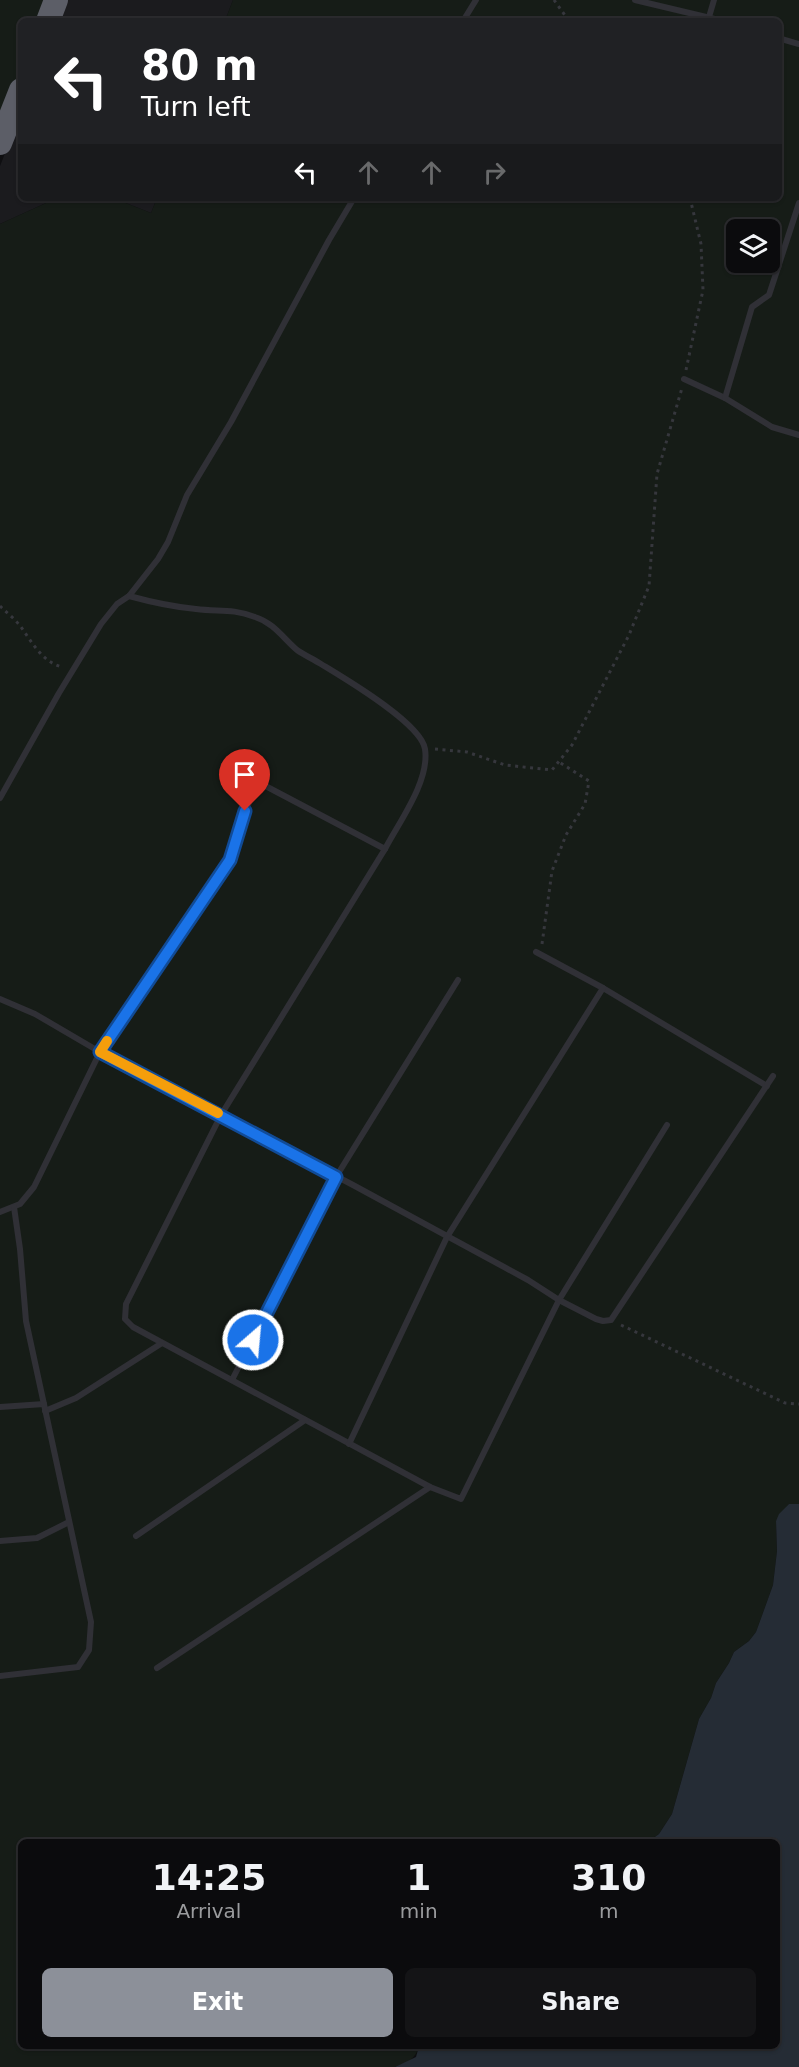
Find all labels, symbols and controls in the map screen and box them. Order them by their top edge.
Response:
text: 80 m [141,41,258,90]
icon: left [42,42,120,120]
text: Turn left [141,91,251,122]
icon: left [289,156,322,189]
icon: ahead [352,156,385,189]
icon: ahead [415,156,448,189]
icon: right [478,156,511,189]
map controls [726,219,780,273]
button: layers [726,219,780,273]
pin [219,749,270,811]
icon: arrive [228,758,261,791]
position arrow [221,1308,285,1372]
text: 14:25 [152,1857,266,1898]
text: 1 [406,1857,431,1898]
text: 310 [571,1857,646,1898]
text: Arrival [176,1899,241,1923]
text: min [400,1899,438,1923]
text: m [599,1899,619,1923]
button: Exit [42,1968,393,2037]
button: Share [405,1968,756,2037]

